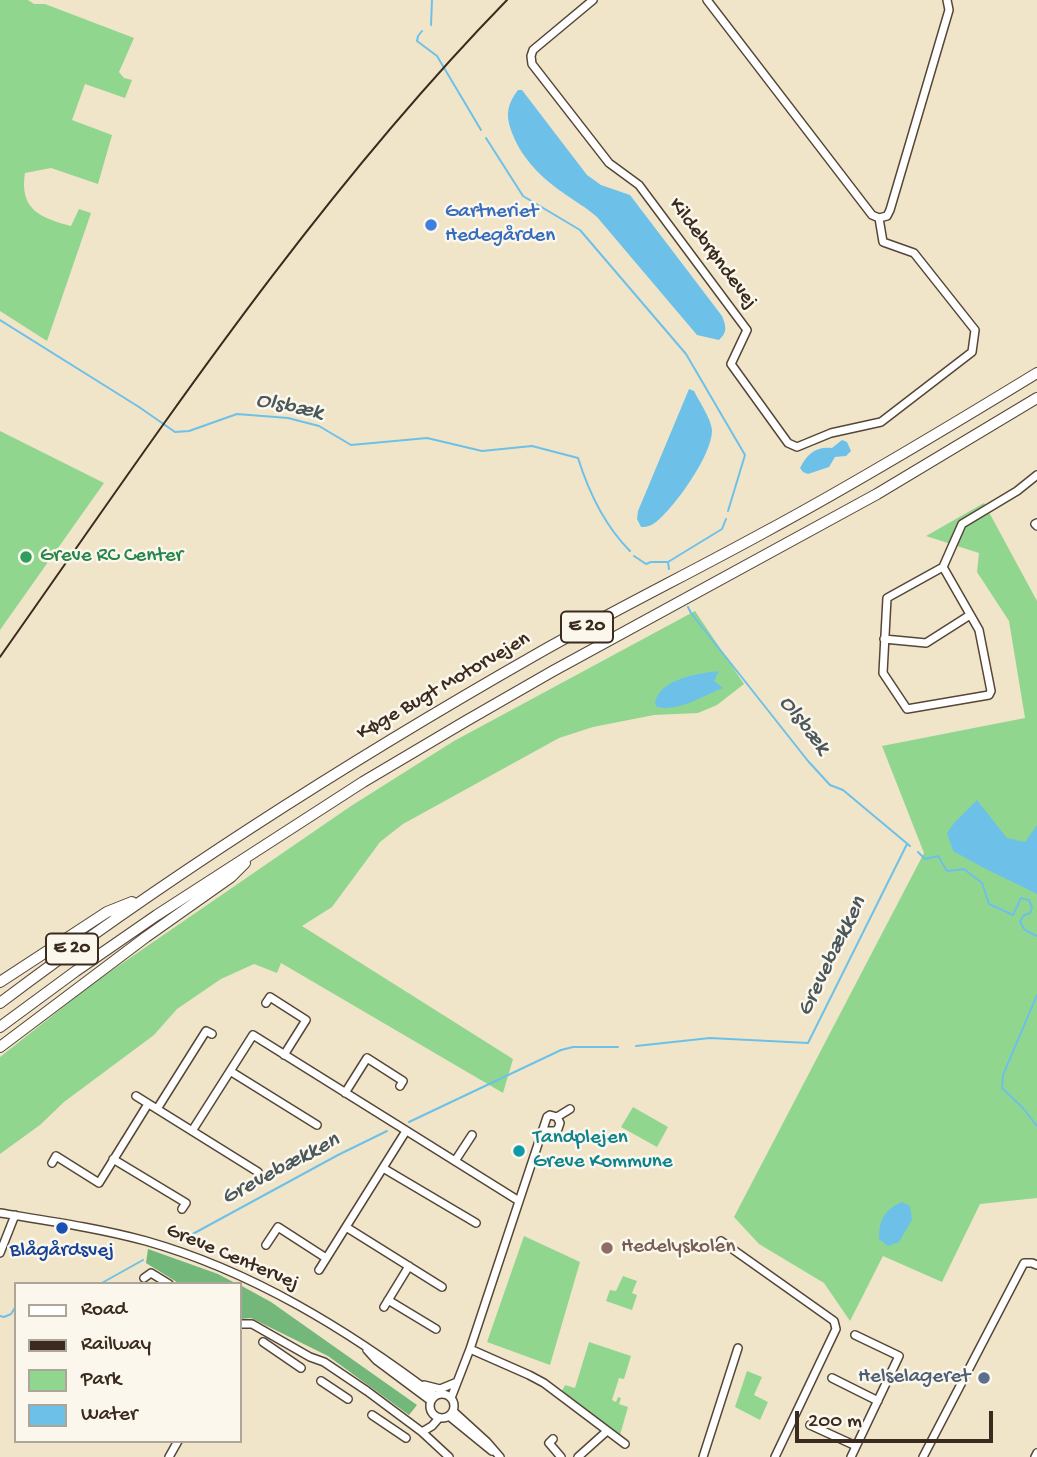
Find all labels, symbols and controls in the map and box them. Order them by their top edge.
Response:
street label: Kildebrøndevej [662,193,762,315]
place label: Gartneriet Hedegården [445,200,555,250]
marker: Gartneriet Hedegården [423,217,439,233]
water label: Olsbæk [253,387,325,429]
place label: Greve RC Center [40,544,183,570]
marker: Greve RC Center [18,549,34,565]
road number: E 20 [561,612,613,642]
street label: Køge Bugt Motorvejen [353,627,535,747]
water label: Olsbæk [771,691,835,761]
water label: Grevebækken [792,893,874,1021]
road number: E 20 [46,934,98,965]
place label: Tandplejen Greve Kommune [533,1126,673,1176]
water label: Grevebækken [217,1127,345,1213]
marker: Tandplejen Greve Kommune [511,1143,527,1159]
street label: Greve Centervej [162,1219,302,1297]
marker: Blågårdsvej [54,1220,70,1236]
place label: Hedelyskolen [621,1235,735,1261]
place label: Blågårdsvej [10,1239,114,1265]
marker: Hedelyskolen [599,1240,615,1256]
legend [14,1282,242,1443]
text: Road [81,1298,127,1323]
text: Railway [81,1333,151,1358]
place label: Helselageret [858,1365,970,1391]
text: Park [81,1368,121,1393]
marker: Helselageret [976,1370,992,1386]
scale bar [799,1398,997,1442]
text: Water [81,1403,137,1428]
text: 200 m [808,1410,862,1435]

